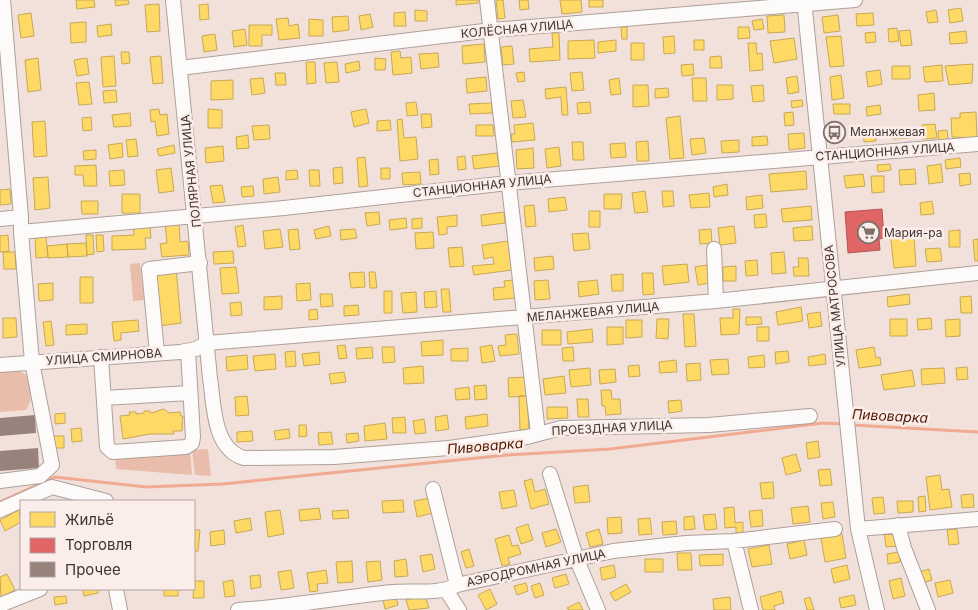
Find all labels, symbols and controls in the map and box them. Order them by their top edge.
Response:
street label: КОЛЁСНАЯ УЛИЦА [460,16,574,41]
street label: ПОЛЯРНАЯ УЛИЦА [177,114,204,228]
bus stop icon: Меланжевая [822,120,846,144]
place label: Меланжевая [850,124,925,139]
street label: СТАНЦИОННАЯ УЛИЦА [815,139,955,164]
street label: СТАНЦИОННАЯ УЛИЦА [412,171,552,200]
supermarket icon: Мария-ра [856,221,880,245]
place label: Мария-ра [884,225,942,240]
street label: УЛИЦА МАТРОСОВА [821,244,848,368]
street label: МЕЛАНЖЕВАЯ УЛИЦА [526,298,660,325]
street label: УЛИЦА СМИРНОВА [45,345,163,368]
water label: Пивоварка [851,405,929,426]
street label: ПРОЕЗДНАЯ УЛИЦА [551,417,673,438]
water label: Пивоварка [446,434,524,457]
legend [20,500,195,590]
text: Жильё [65,510,114,529]
text: Торговля [65,535,132,554]
street label: АЭРОДРОМНАЯ УЛИЦА [465,545,607,590]
text: Прочее [65,560,121,579]

